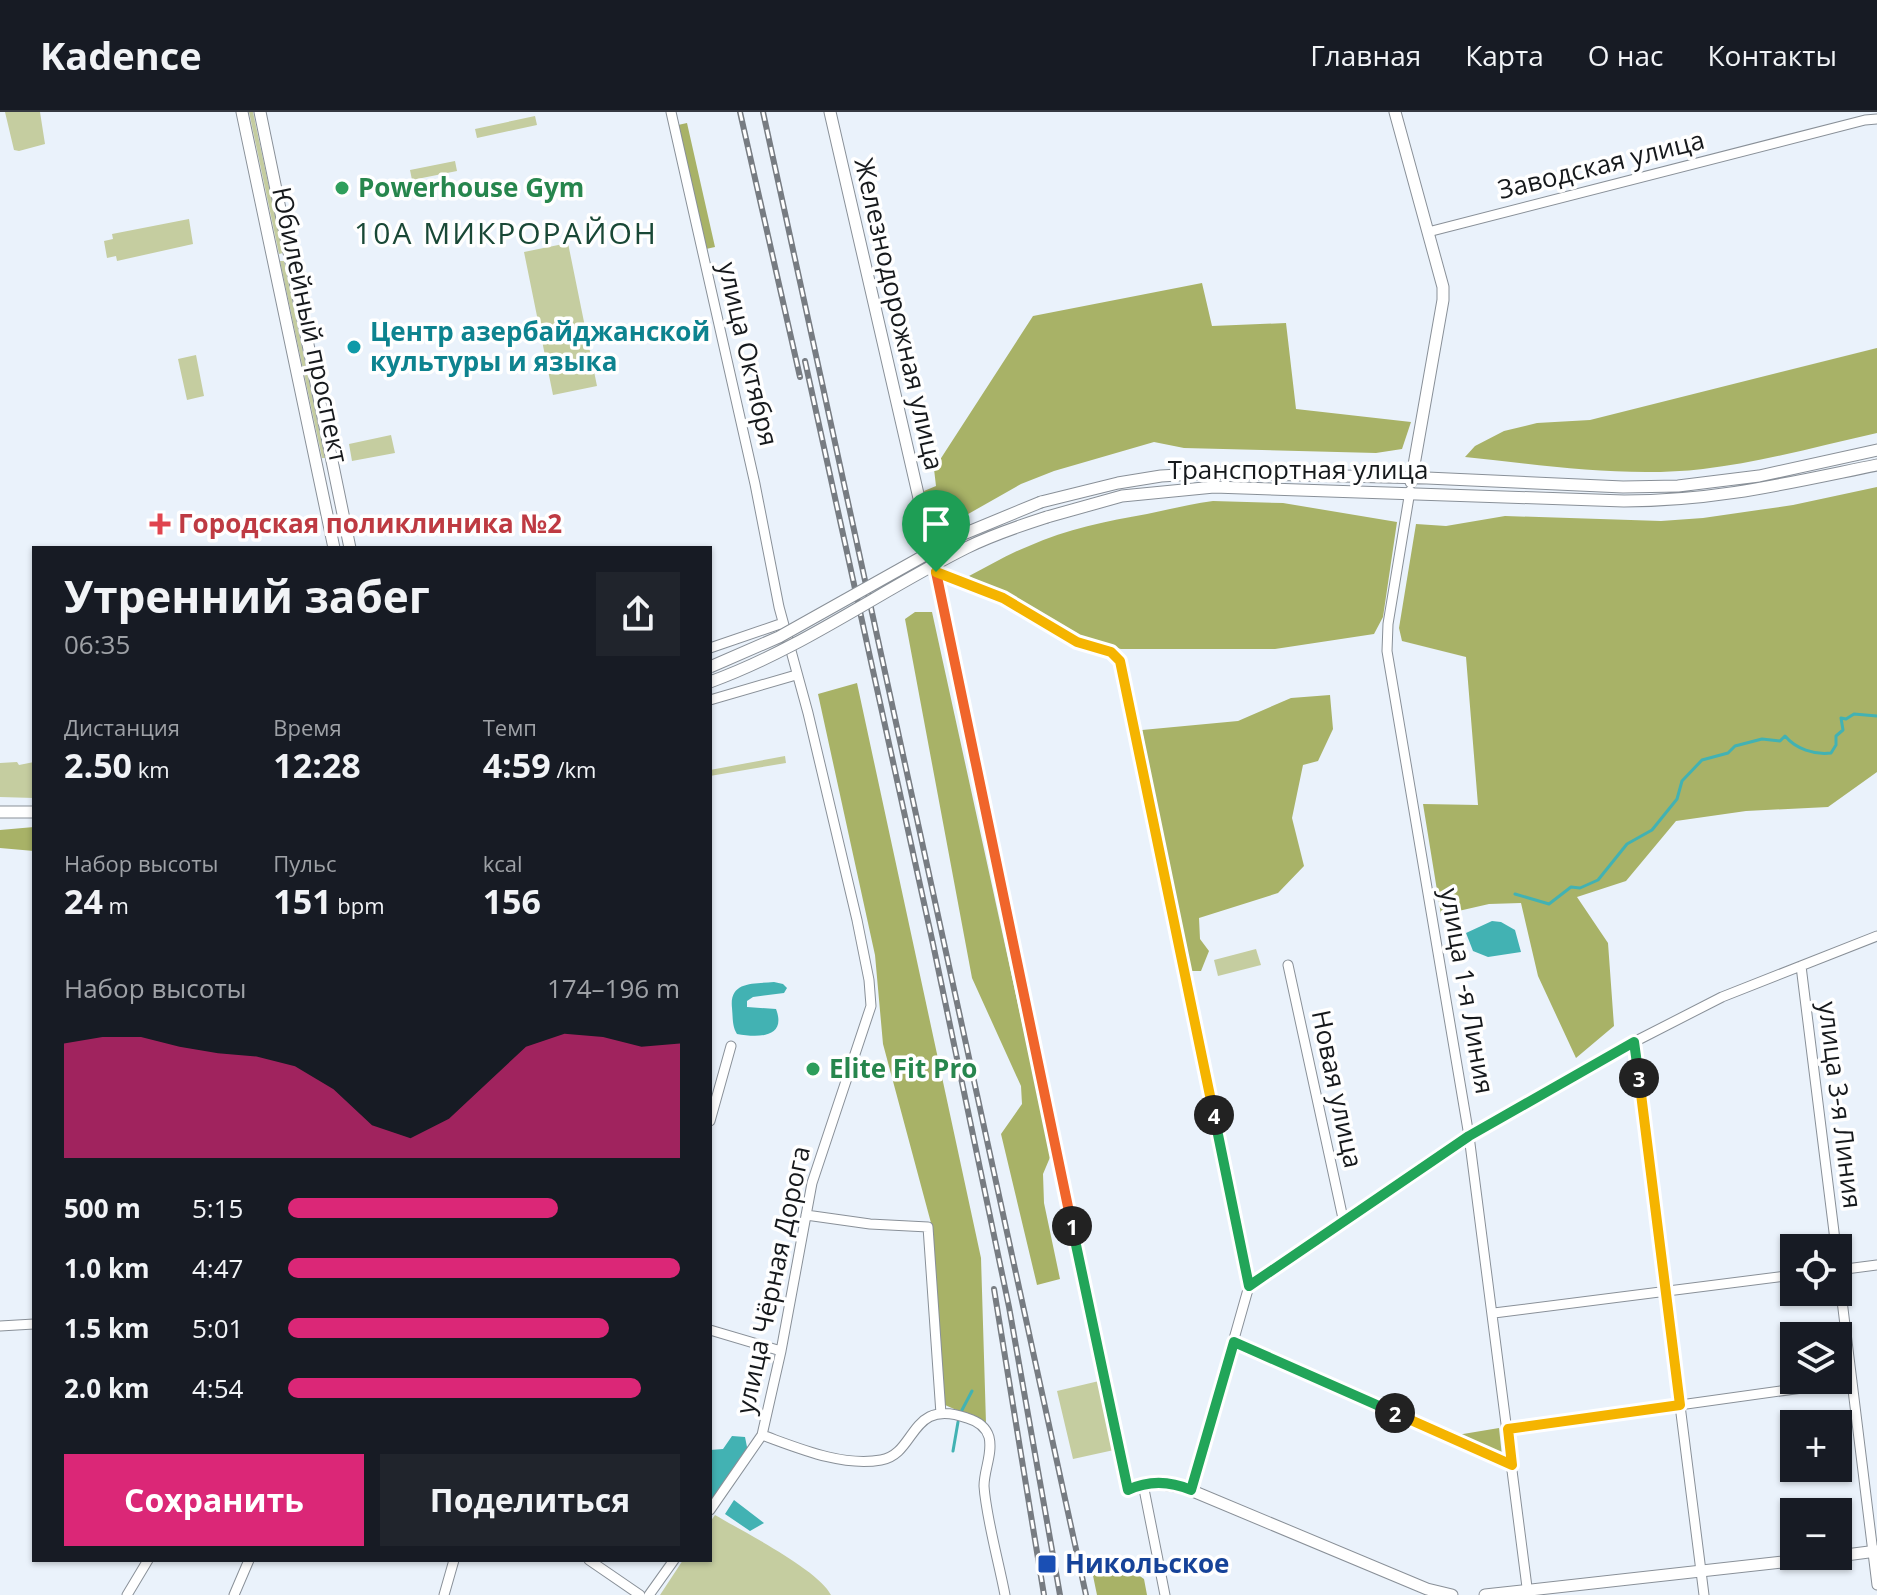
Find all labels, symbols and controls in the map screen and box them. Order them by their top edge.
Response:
text: Kadence [40,29,202,81]
text: Главная [1310,36,1421,74]
text: Карта [1465,36,1544,74]
text: О нас [1588,36,1663,74]
text: Контакты [1707,36,1837,74]
street label: Заводская улица [1494,121,1708,207]
street label: Железнодорожная улица [847,154,953,473]
place label: Powerhouse Gym [358,169,584,205]
marker: Powerhouse Gym [333,179,351,197]
street label: Юбилейный проспект [264,183,358,466]
district label: 10А МИКРОРАЙОН [354,212,658,253]
street label: улица Октября [710,258,788,449]
place label: Центр азербайджанской культуры и языка [370,313,710,379]
marker: Центр азербайджанской культуры и языка [345,338,363,356]
street label: Транспортная улица [1168,451,1428,487]
pin [902,490,970,572]
icon: arrive [914,502,958,546]
place label: Городская поликлиника №2 [178,505,562,541]
marker: Городская поликлиника №2 [149,513,171,535]
text: Утренний забег [64,566,430,626]
button: share [596,572,680,656]
text: 06:35 [64,626,130,662]
text: Дистанция [64,712,180,742]
text: Время [273,712,342,742]
text: Темп [483,712,537,742]
text: 2.50 [64,742,132,788]
text: 12:28 [273,742,361,788]
text: 4:59 [483,742,551,788]
text: km [132,754,170,784]
text: /km [551,754,596,784]
text: Набор высоты [64,848,219,878]
text: Пульс [273,848,336,878]
text: kcal [483,848,523,878]
text: 24 [64,878,103,924]
text: 151 [273,878,332,924]
text: 156 [483,878,541,924]
street label: улица 1-я Линия [1432,885,1504,1097]
text: m [103,890,129,920]
text: bpm [332,890,385,920]
text: Набор высоты [64,970,247,1006]
text: 174–196 m [547,970,680,1006]
street label: улица 3-я Линия [1810,999,1872,1211]
street label: Новая улица [1304,1007,1372,1171]
place label: Elite Fit Pro [829,1050,977,1086]
pin: 3 [1619,1058,1659,1098]
marker: Elite Fit Pro [804,1060,822,1078]
text: 3 [1633,1063,1645,1093]
pin: 4 [1194,1095,1234,1135]
text: 4 [1208,1100,1220,1130]
street label: улица Чёрная Дорога [726,1142,818,1417]
text: 500 m [64,1190,141,1226]
text: 5:15 [192,1190,243,1226]
pin: 1 [1052,1206,1092,1246]
text: 1 [1066,1211,1078,1241]
map controls [1780,1234,1852,1570]
button: locate [1780,1234,1852,1306]
text: 1.0 km [64,1250,150,1286]
text: 4:47 [192,1250,243,1286]
text: 1.5 km [64,1310,150,1346]
text: 5:01 [192,1310,243,1346]
button: layers [1780,1322,1852,1394]
text: 2.0 km [64,1370,150,1406]
text: 4:54 [192,1370,243,1406]
pin: 2 [1375,1393,1415,1433]
text: 2 [1389,1398,1401,1428]
button: + [1780,1410,1852,1482]
button: Сохранить [64,1454,364,1546]
button: Поделиться [380,1454,680,1546]
button: − [1780,1498,1852,1570]
place label: Никольское [1065,1545,1229,1581]
marker: Никольское [1036,1553,1058,1575]

